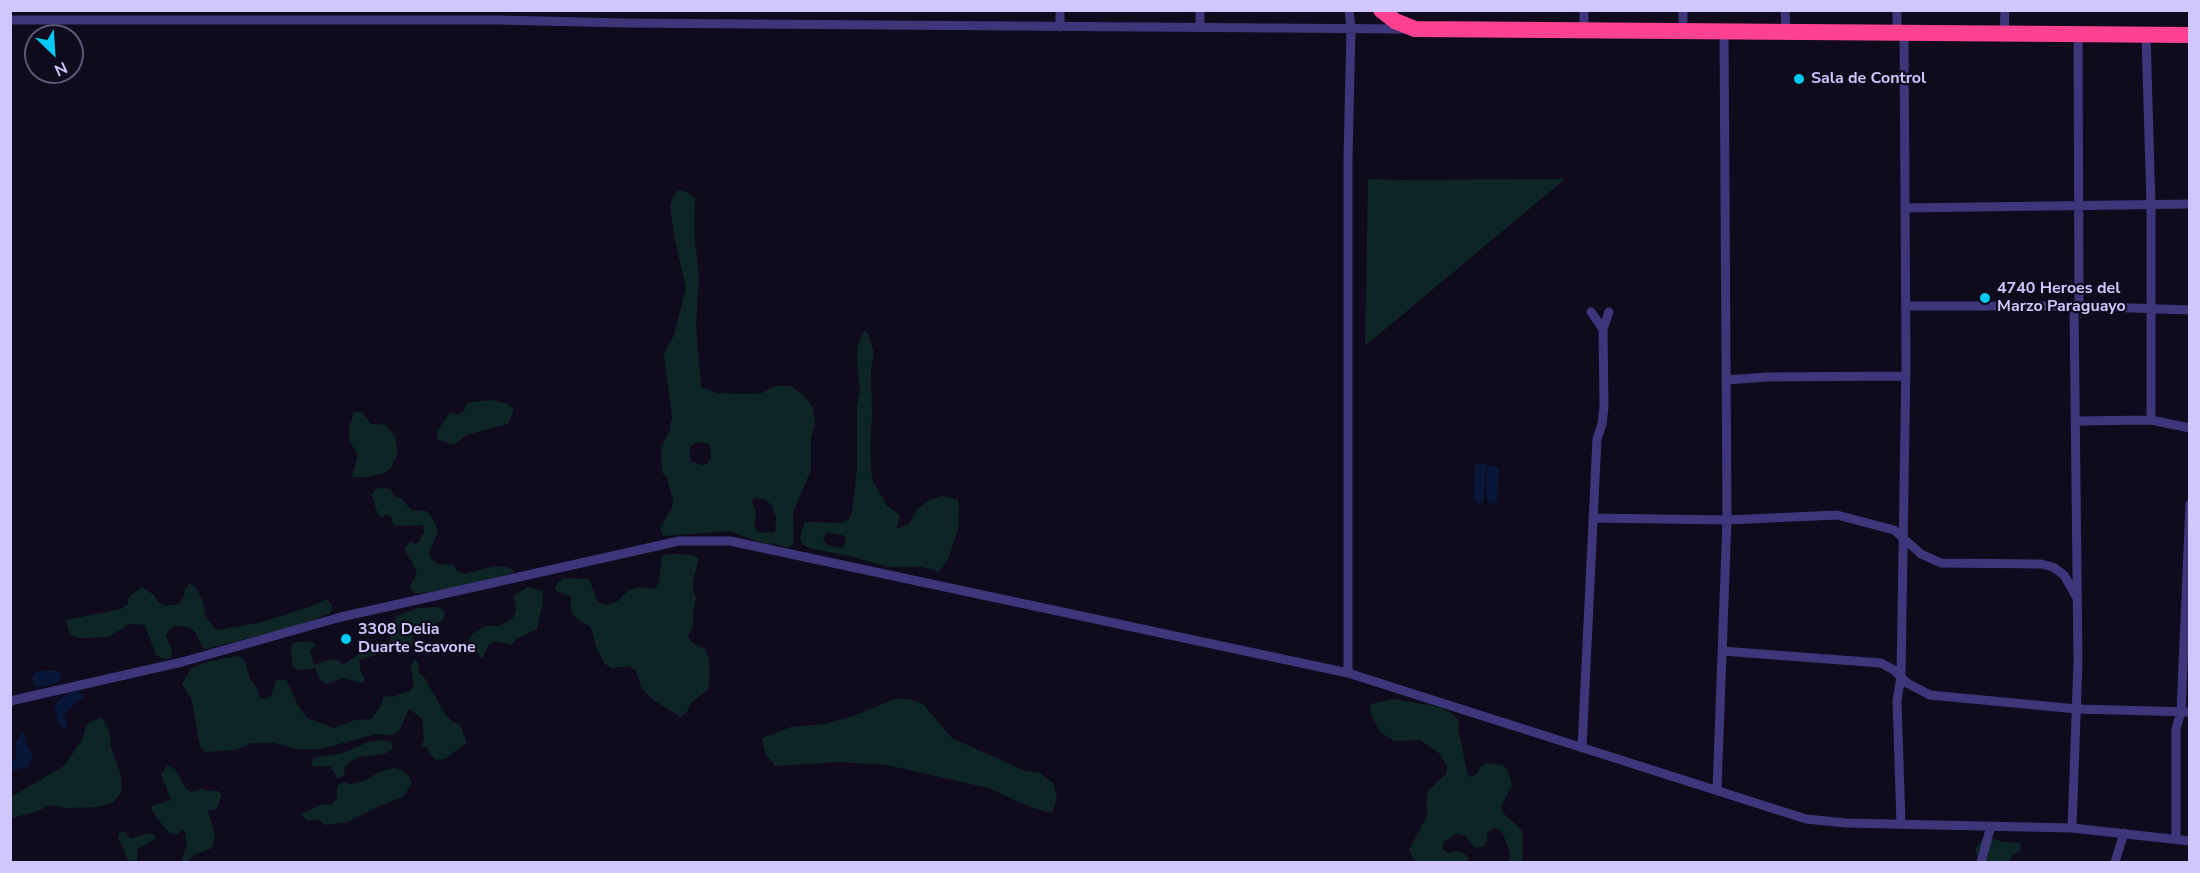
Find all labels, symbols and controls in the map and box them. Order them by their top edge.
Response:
north arrow [24,24,84,84]
text: N [51,56,71,81]
place label: Sala de Control [1811,69,1926,89]
marker: Sala de Control [1792,72,1806,86]
place label: 4740 Heroes del Marzo Paraguayo [1997,279,2126,317]
marker: 4740 Heroes del Marzo Paraguayo [1978,291,1992,305]
place label: 3308 Delia Duarte Scavone [358,620,476,658]
marker: 3308 Delia Duarte Scavone [339,632,353,646]

